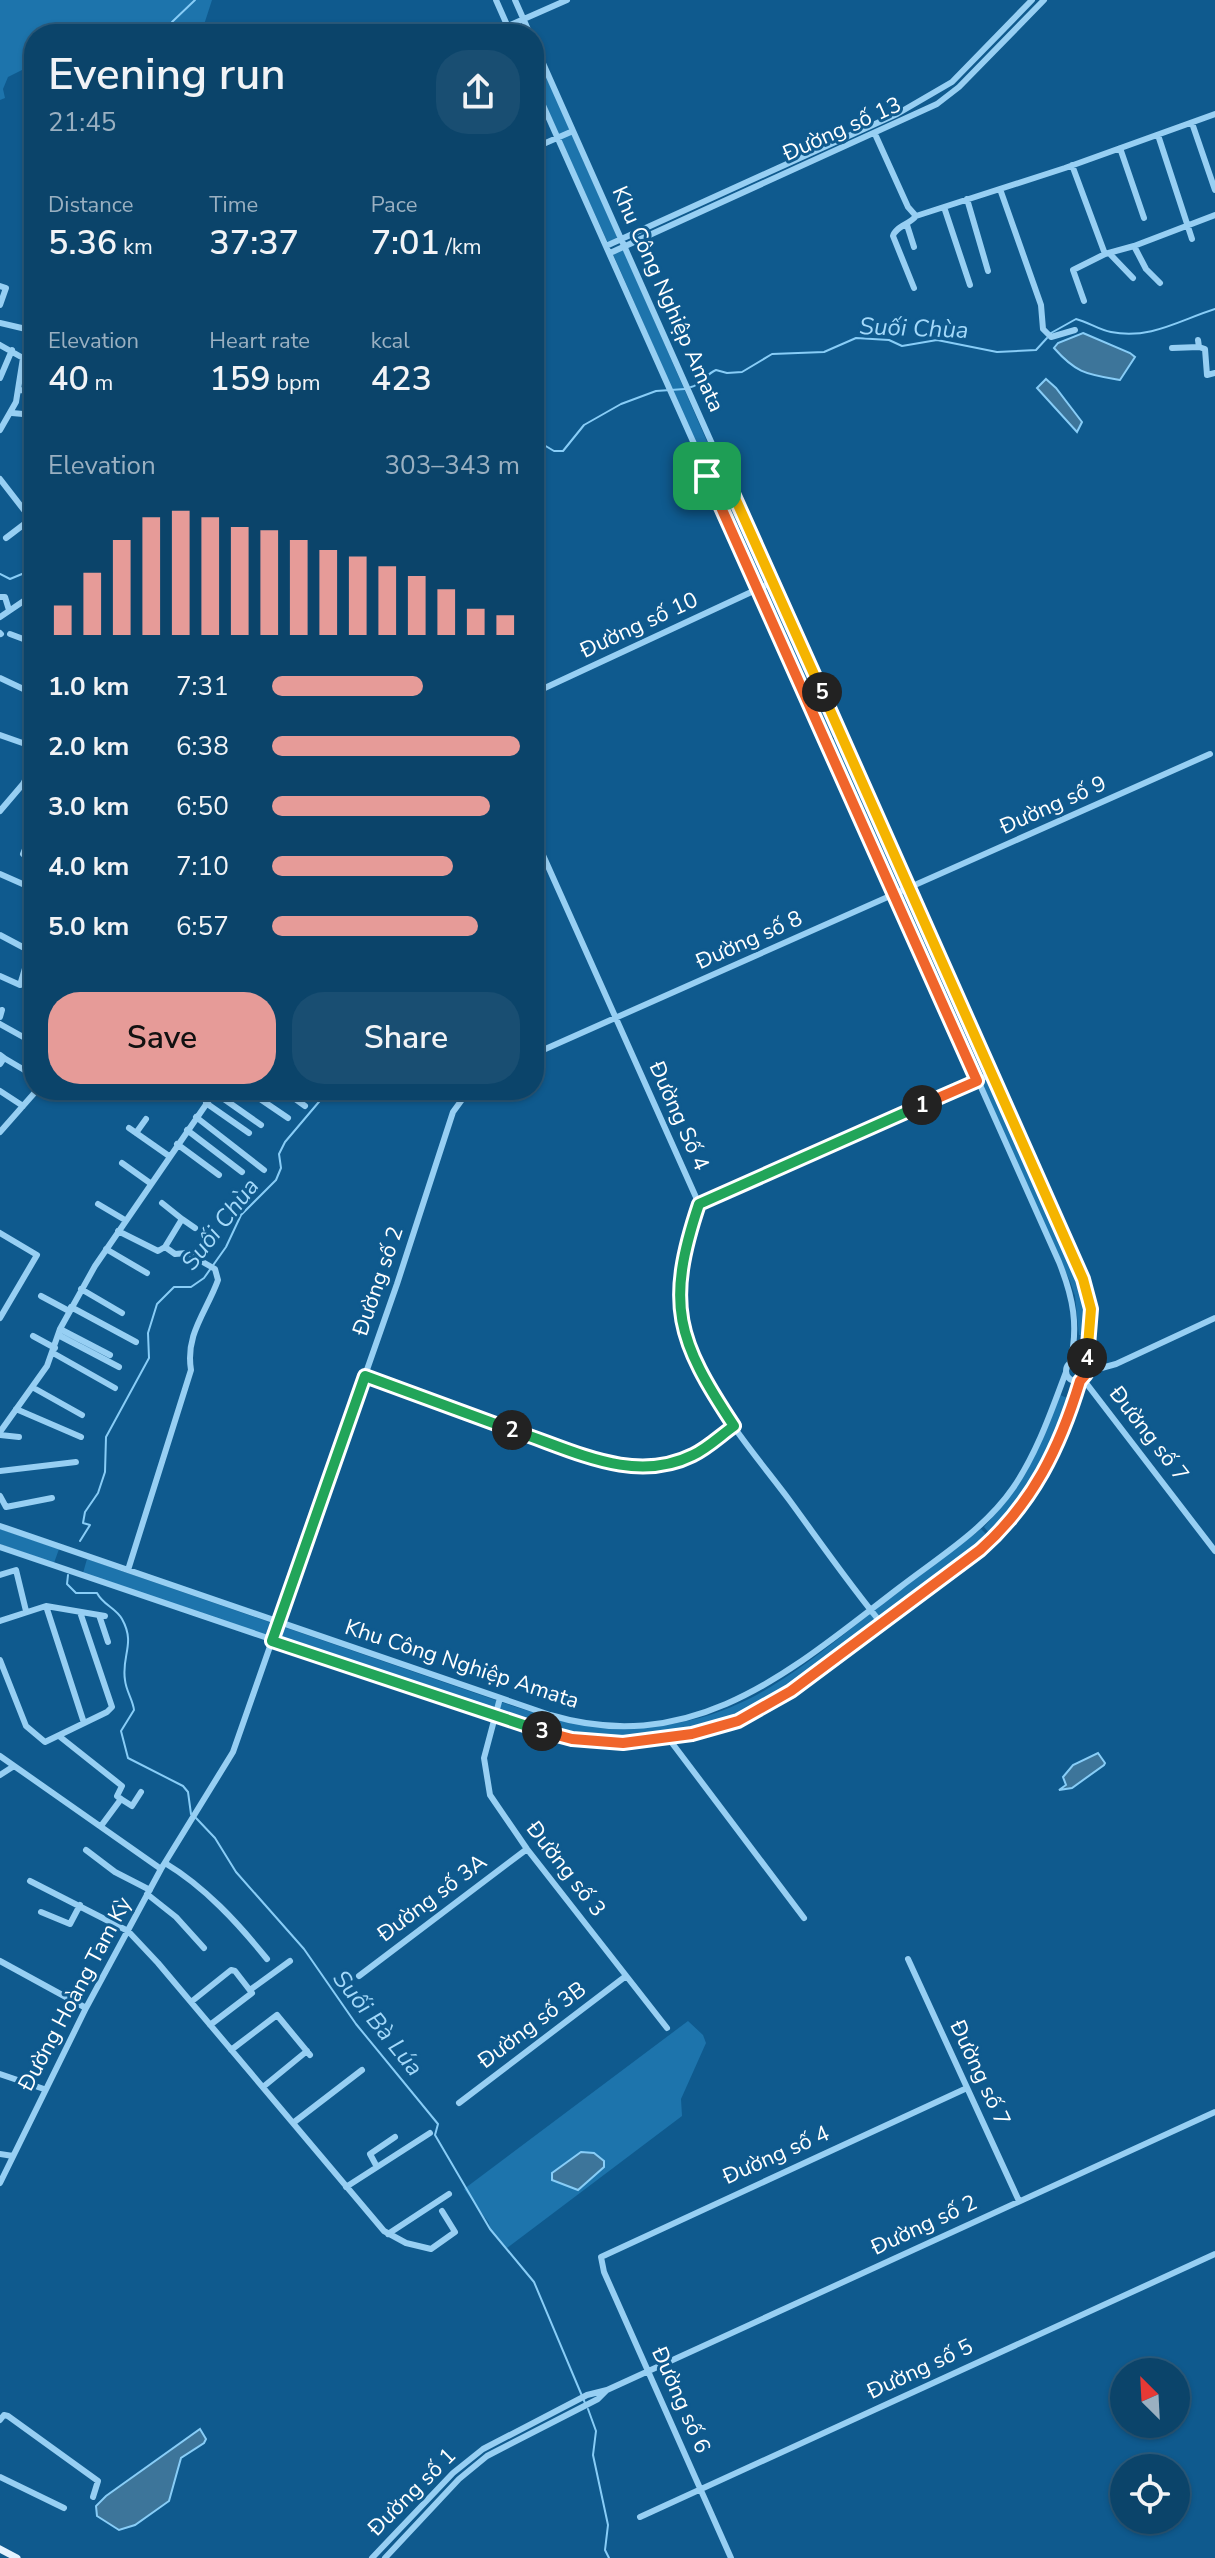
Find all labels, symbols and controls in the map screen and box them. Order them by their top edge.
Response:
text: Evening run [48,45,286,105]
button: share [436,50,520,134]
street label: Đường số 13 [777,90,906,169]
text: 21:45 [48,105,116,140]
street label: Khu Công Nghiệp Amata [605,181,731,417]
text: Distance [48,190,133,220]
text: Time [209,190,258,220]
text: Pace [371,190,417,220]
text: 5.36 [48,220,117,266]
text: 37:37 [209,220,299,266]
text: 7:01 [371,220,440,266]
text: km [117,232,153,262]
text: /km [440,232,482,262]
water label: Suối Chùa [859,310,969,346]
text: Elevation [48,326,139,356]
text: Heart rate [209,326,310,356]
text: kcal [371,326,410,356]
text: 40 [48,356,89,402]
text: 159 [209,356,271,402]
text: 423 [371,356,432,402]
text: m [89,368,113,398]
text: bpm [271,368,321,398]
pin [673,442,741,510]
text: Elevation [48,448,156,483]
text: 303–343 m [384,448,520,483]
icon: arrive [685,454,729,498]
street label: Đường số 10 [574,585,703,666]
text: 1.0 km [48,669,129,704]
text: 7:31 [176,669,229,704]
pin: 5 [802,672,842,712]
text: 5 [815,677,829,707]
text: 2.0 km [48,729,129,764]
text: 6:38 [176,729,229,764]
street label: Đường số 9 [994,768,1111,842]
text: 3.0 km [48,789,129,824]
text: 6:50 [176,789,229,824]
text: 4.0 km [48,849,129,884]
text: 7:10 [176,849,229,884]
street label: Đường số 8 [690,903,807,977]
text: 5.0 km [48,909,129,944]
text: 6:57 [176,909,229,944]
button: Save [48,992,276,1084]
button: Share [292,992,520,1084]
street label: Đường Số 4 [641,1056,716,1175]
pin: 1 [902,1085,942,1125]
text: 1 [915,1090,929,1120]
water label: Suối Chùa [174,1171,266,1277]
street label: Đường số 2 [345,1222,411,1341]
pin: 4 [1067,1338,1107,1378]
text: 4 [1080,1343,1094,1373]
street label: Đường số 7 [1102,1379,1196,1488]
pin: 2 [492,1410,532,1450]
text: 2 [505,1415,519,1445]
street label: Khu Công Nghiệp Amata [341,1612,583,1716]
pin: 3 [522,1711,562,1751]
text: 3 [535,1716,549,1746]
street label: Đường số 3 [519,1814,613,1923]
street label: Đường số 3A [370,1847,493,1950]
street label: Đường Hoàng Tam Kỳ [11,1891,139,2097]
water label: Suối Bà Lúa [325,1963,431,2083]
street label: Đường số 3B [471,1974,592,2076]
street label: Đường số 7 [942,2014,1018,2131]
street label: Đường số 4 [717,2118,834,2192]
street label: Đường số 2 [865,2187,982,2263]
street label: Đường số 5 [861,2331,978,2407]
street label: Đường số 6 [644,2341,718,2458]
north arrow [1110,2358,1190,2438]
map controls [1110,2358,1190,2534]
street label: Đường số 1 [361,2441,463,2543]
button: locate [1110,2454,1190,2534]

